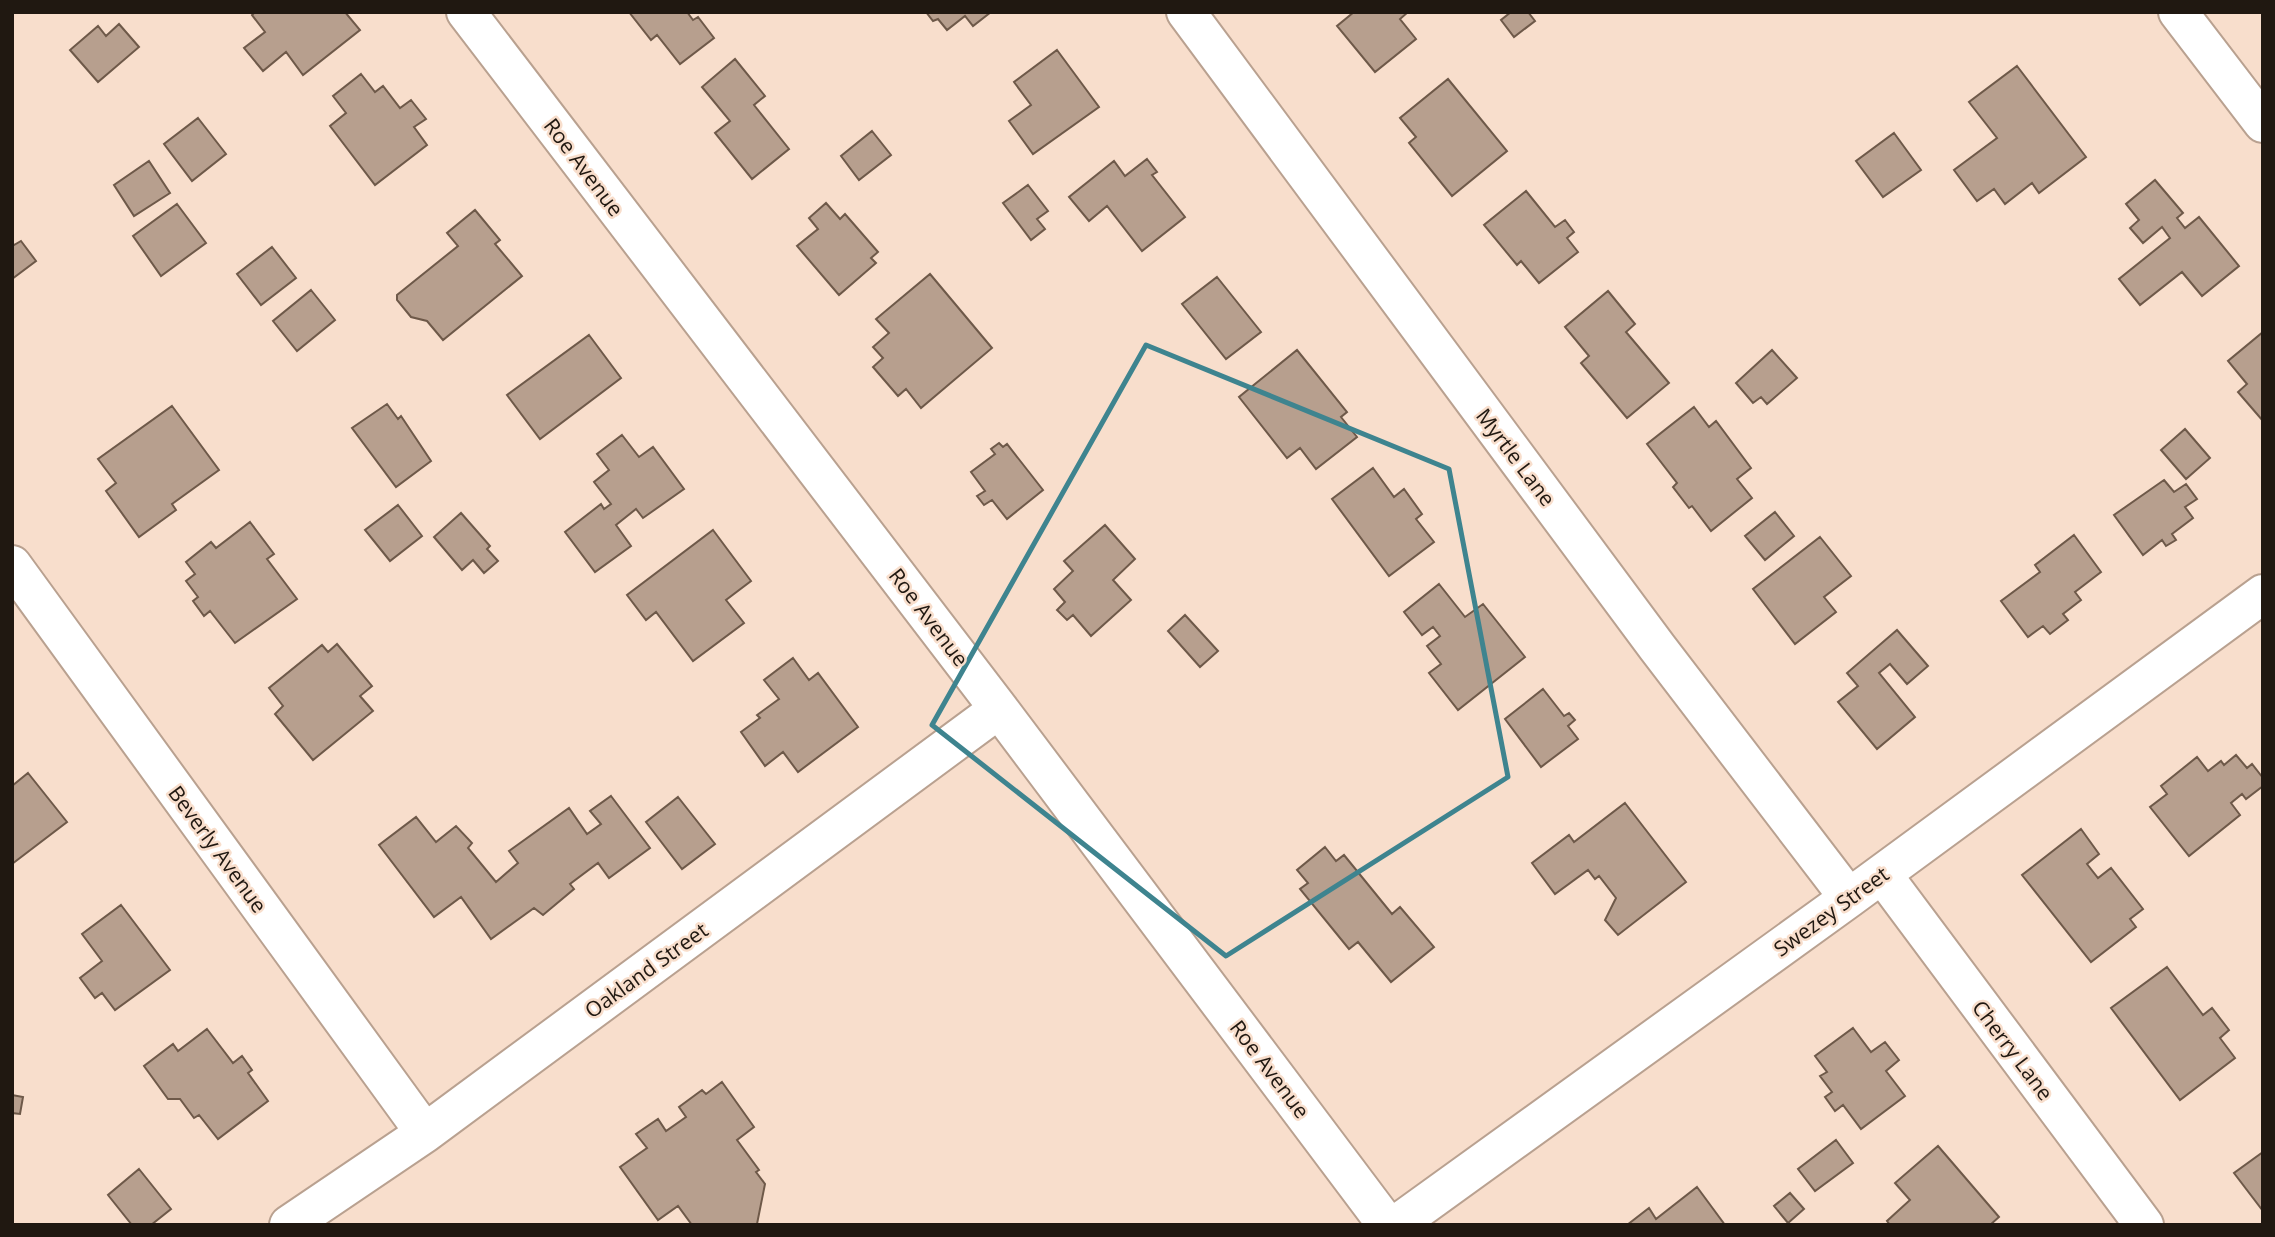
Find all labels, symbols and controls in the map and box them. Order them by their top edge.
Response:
street label: Roe Avenue [538,112,630,222]
street label: Myrtle Lane [1470,403,1562,511]
street label: Roe Avenue [883,562,975,672]
street label: Beverly Avenue [162,780,274,918]
street label: Swezey Street [1768,860,1894,962]
street label: Oakland Street [579,916,713,1024]
street label: Cherry Lane [1966,994,2060,1106]
street label: Roe Avenue [1224,1014,1316,1124]

